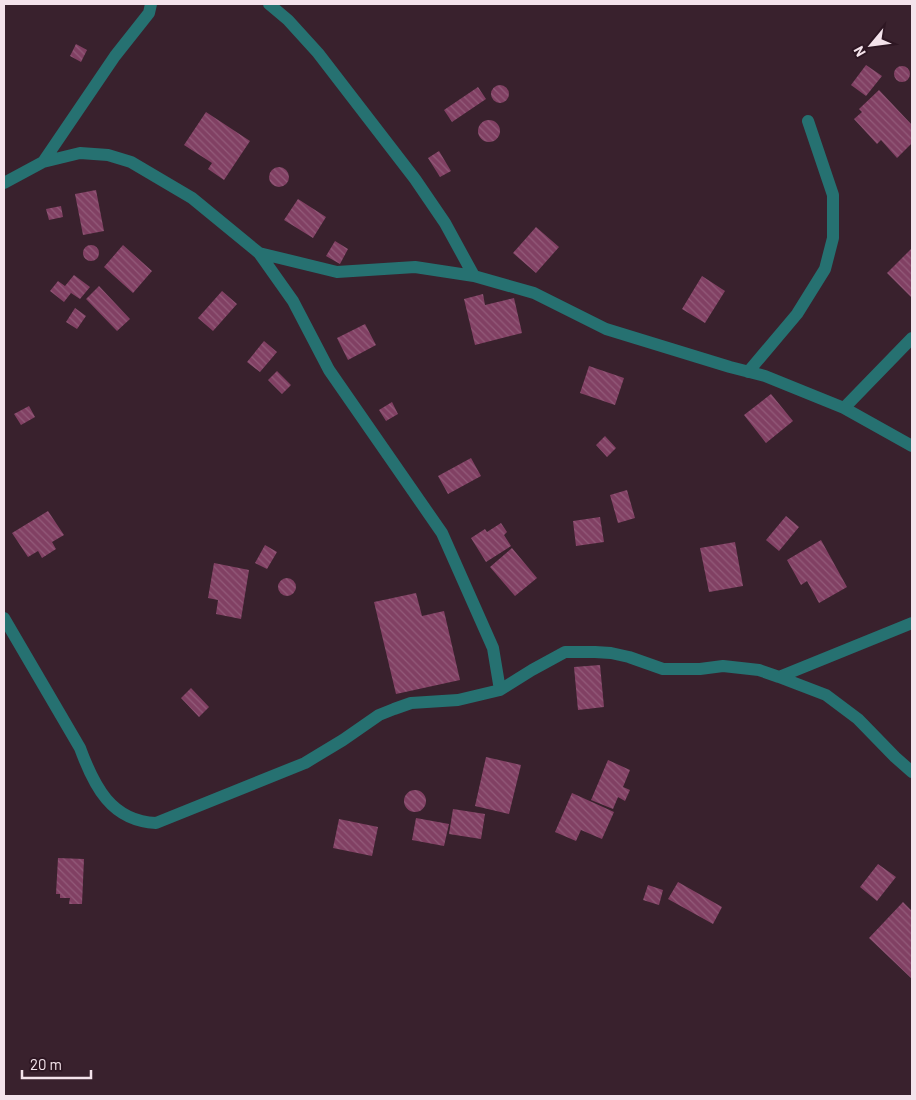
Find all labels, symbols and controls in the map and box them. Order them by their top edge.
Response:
north arrow [846,20,896,70]
text: N [850,43,869,60]
scale bar [22,1048,91,1080]
text: 20 m [30,1055,62,1073]

